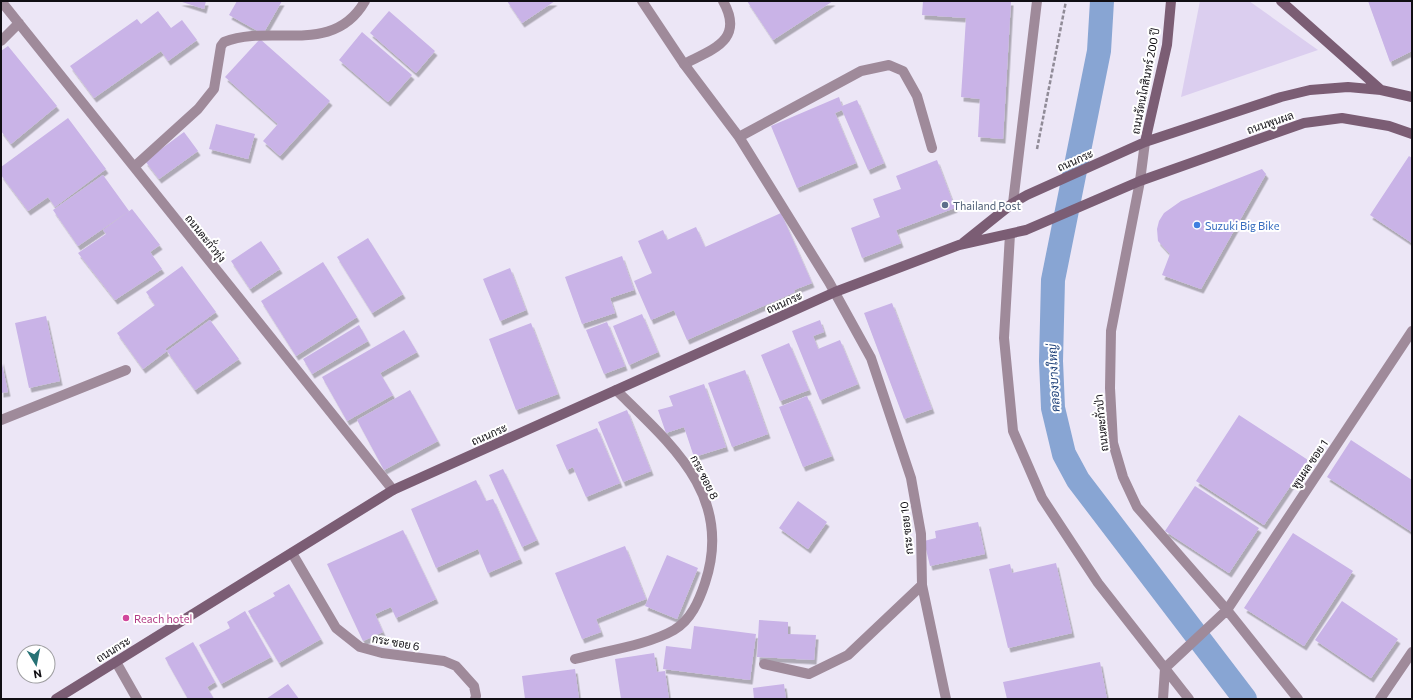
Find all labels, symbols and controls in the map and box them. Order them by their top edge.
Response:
street label: ถนนรัตนโกสินทร์ 200 ปี [1127,27,1162,135]
street label: ถนนพูนผล [1245,108,1296,138]
street label: ถนนกระ [1055,146,1095,174]
place label: Thailand Post [953,199,1021,212]
marker: Thailand Post [940,200,950,210]
street label: ถนนตะกั่วทุ่ง [181,209,232,266]
place label: Suzuki Big Bike [1205,219,1280,232]
marker: Suzuki Big Bike [1192,220,1202,230]
street label: ถนนกระ [764,288,804,316]
water label: คลองบางใหญ่ [1044,343,1063,412]
street label: ถนนตะกั่วป่า [1088,394,1110,453]
street label: ถนนกระ [469,420,509,448]
street label: พูนผล ซอย 1 [1288,437,1332,492]
street label: กระ ซอย 8 [688,453,722,502]
street label: กระ ซอย 10 [897,501,915,555]
place label: Reach hotel [134,612,192,625]
marker: Reach hotel [121,613,131,623]
street label: กระ ซอย 6 [371,631,421,653]
street label: ถนนกระ [93,633,133,665]
north arrow [16,644,56,684]
text: N [33,667,43,681]

